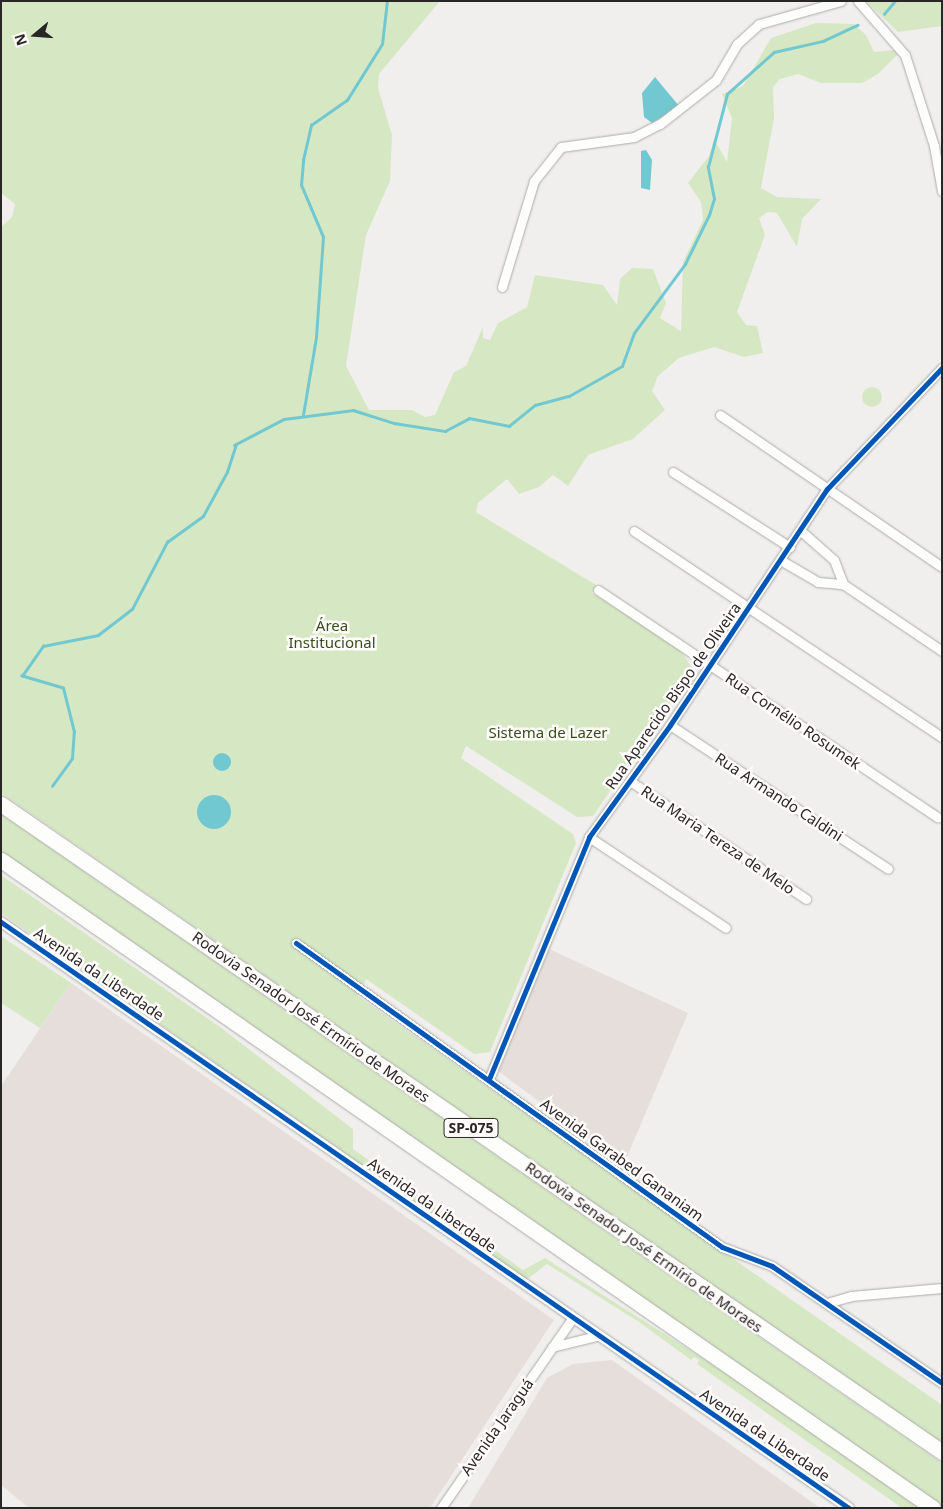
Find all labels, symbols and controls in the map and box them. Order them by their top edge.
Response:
north arrow [10,10,60,60]
text: N [9,31,31,48]
street label: Rua Aparecido Bispo de Oliveira [601,599,745,793]
park label: Área Institucional [288,616,376,651]
street label: Rua Cornélio Rosumek [722,669,864,773]
park label: Sistema de Lazer [488,724,608,742]
street label: Rua Armando Caldini [712,749,846,845]
street label: Rua Maria Tereza de Melo [638,782,798,898]
street label: Avenida da Liberdade [31,924,167,1024]
street label: Rodovia Senador José Ermírio de Moraes [189,928,433,1106]
street label: Avenida Garabed Gananiam [537,1095,707,1225]
road number: SP-075 [444,1116,498,1140]
street label: Avenida da Liberdade [364,1154,500,1256]
street label: Rodovia Senador José Ermírio de Moraes [522,1158,766,1336]
street label: Avenida Jaraguá [457,1375,537,1479]
street label: Avenida da Liberdade [697,1385,833,1485]

